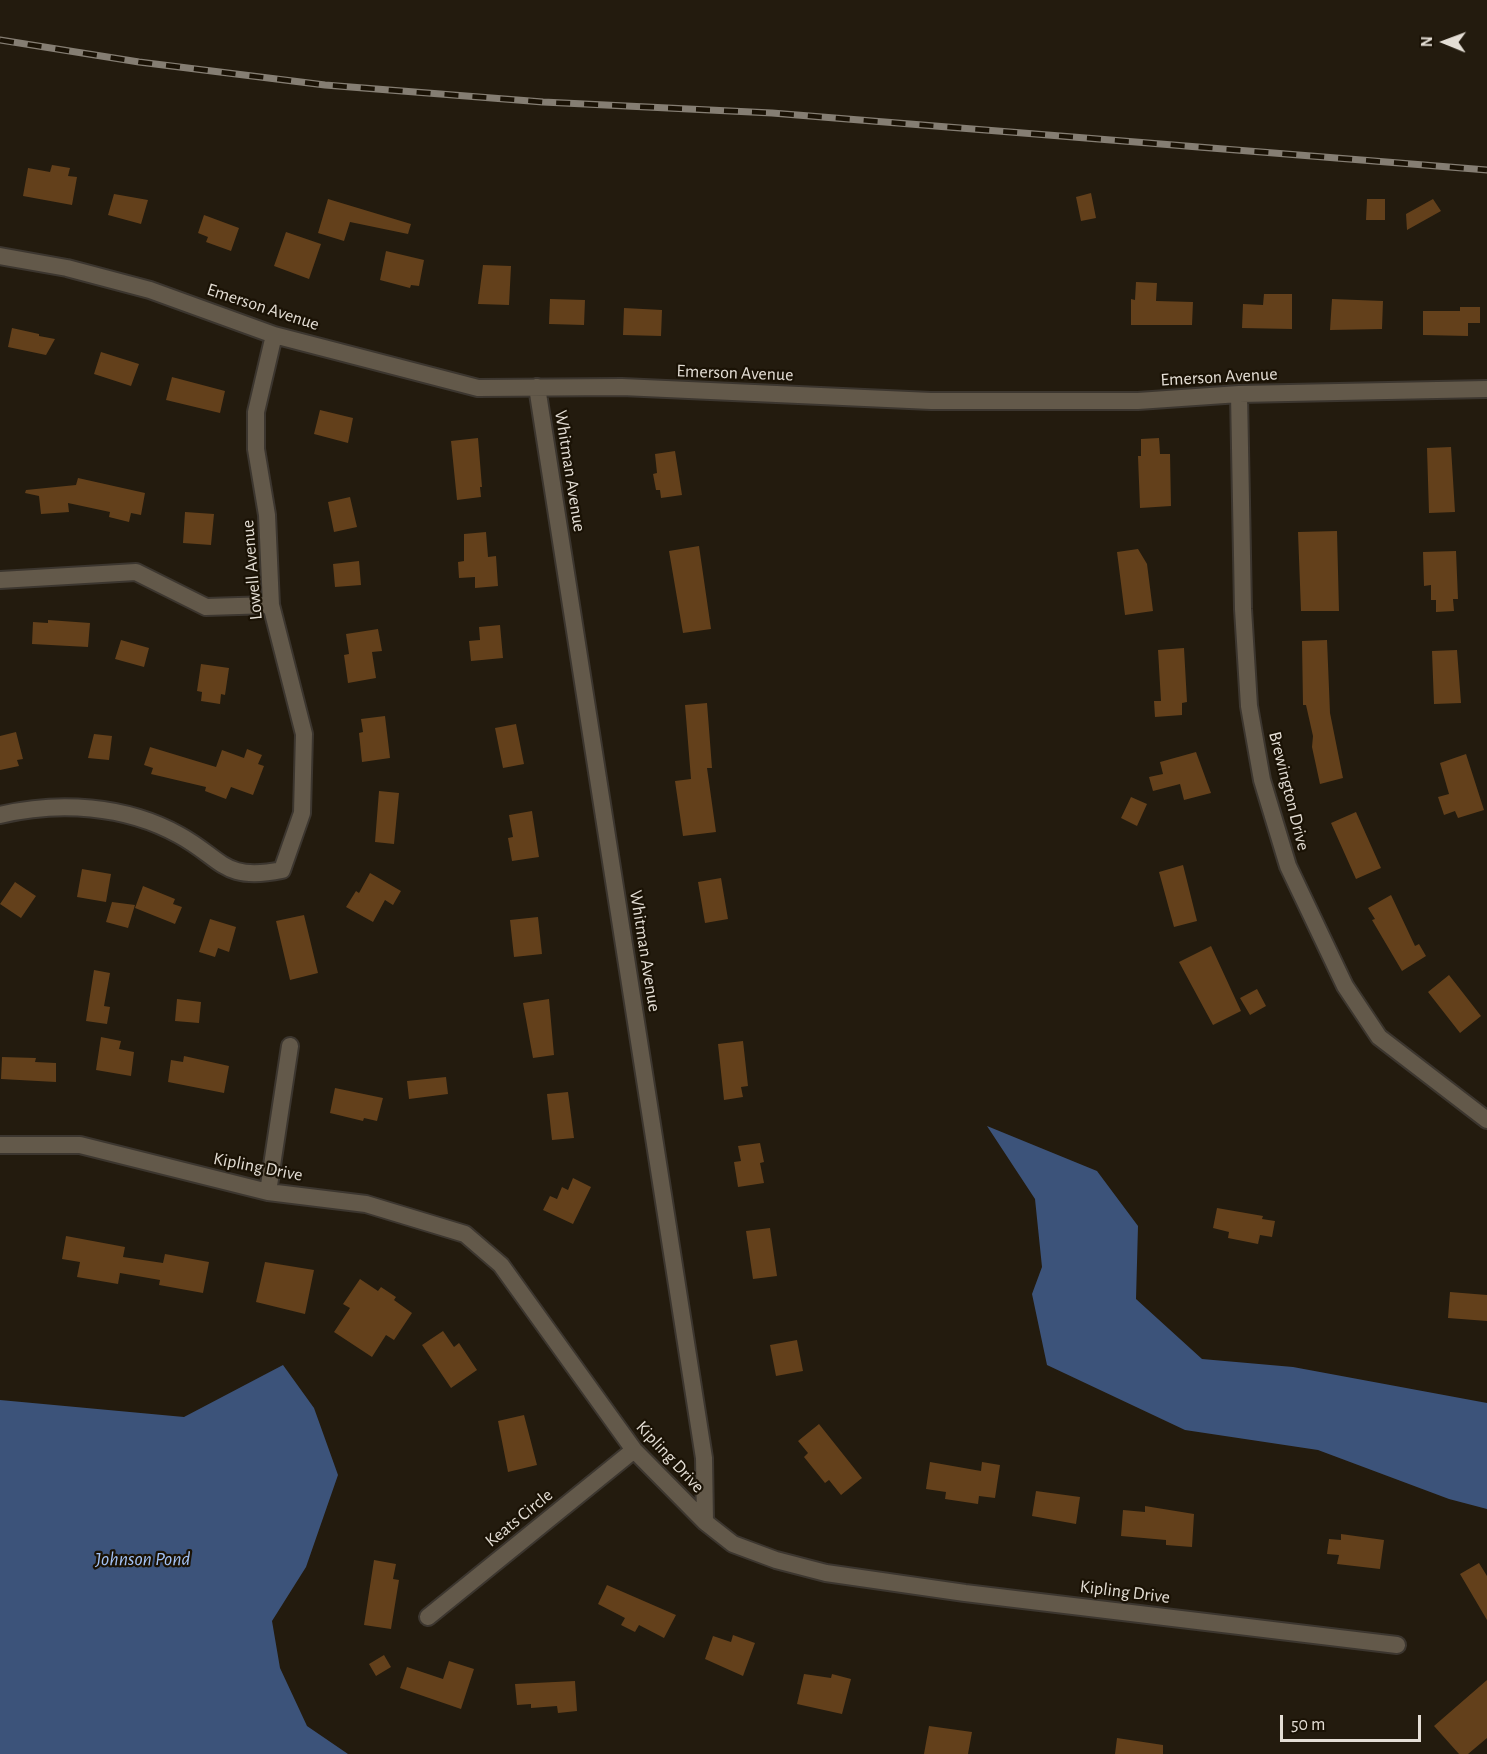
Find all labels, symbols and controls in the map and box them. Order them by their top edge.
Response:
north arrow [1415,12,1475,72]
text: N [1419,36,1435,47]
street label: Emerson Avenue [204,279,322,335]
street label: Emerson Avenue [676,360,794,386]
street label: Emerson Avenue [1160,363,1278,391]
street label: Whitman Avenue [550,409,590,533]
street label: Lowell Avenue [237,519,267,621]
street label: Brewington Drive [1264,729,1314,853]
street label: Whitman Avenue [625,889,665,1013]
street label: Kipling Drive [211,1148,305,1186]
street label: Kipling Drive [631,1416,709,1498]
street label: Keats Circle [481,1484,557,1552]
water label: Johnson Pond [96,1547,190,1571]
street label: Kipling Drive [1079,1576,1171,1608]
scale bar [1283,1703,1424,1741]
text: 50 m [1291,1716,1325,1734]

